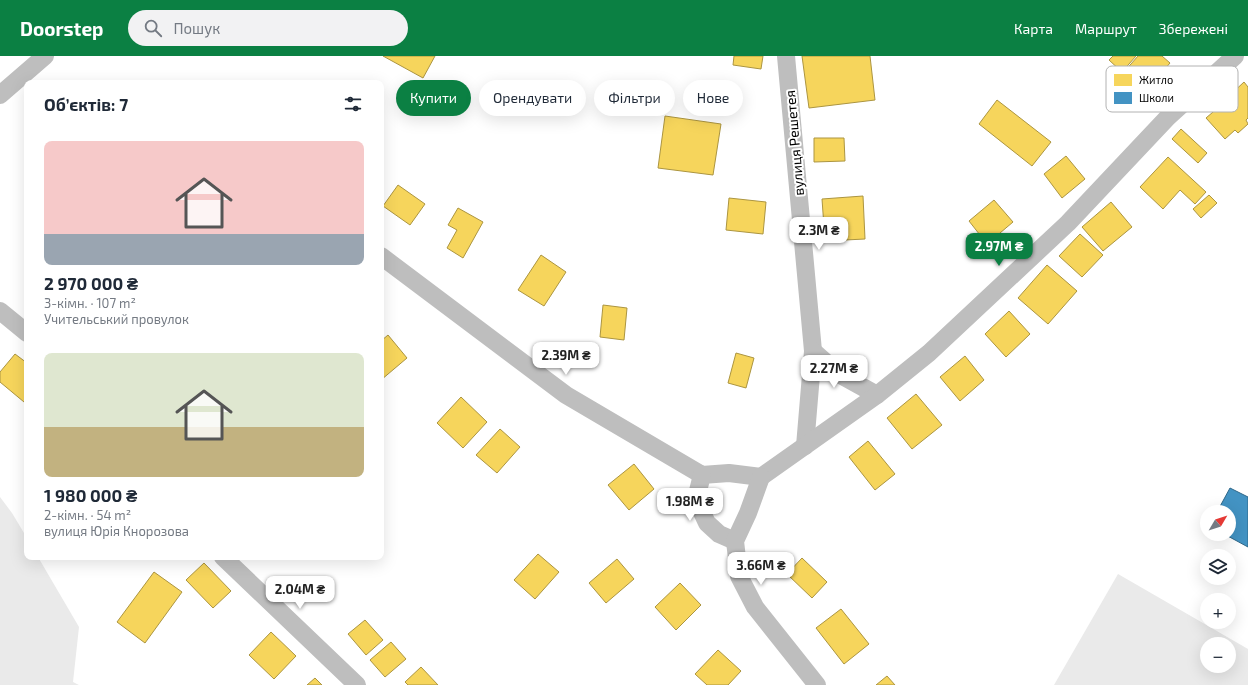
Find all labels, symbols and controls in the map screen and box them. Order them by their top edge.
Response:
search box [128,10,408,46]
text: Doorstep [20,17,104,40]
icon: search [142,17,164,39]
text: Пошук [174,19,220,37]
text: Карта [1014,20,1053,37]
text: Маршрут [1075,20,1137,37]
text: Збережені [1159,20,1228,37]
legend [1106,66,1238,112]
text: Житло [1139,73,1173,86]
chip: Купити [396,80,471,116]
chip: Орендувати [479,80,586,116]
chip: Фільтри [594,80,675,116]
chip: Нове [683,80,743,116]
street label: вулиця Решетея [781,89,807,197]
text: Школи [1139,91,1174,104]
icon: filters [342,93,364,115]
text: Об’єктів: 7 [44,94,128,114]
icon: home [168,167,240,239]
pin: 2.3M ₴ [786,217,852,251]
text: 2.3M ₴ [798,222,840,238]
pin: 2.97M ₴ [962,233,1036,267]
text: 2.97M ₴ [975,238,1023,254]
text: 2 970 000 ₴ [44,273,138,293]
text: 3-кімн. · 107 m² [44,295,136,311]
text: Учительський провулок [44,311,189,327]
pin: 2.39M ₴ [529,342,603,376]
text: 2.39M ₴ [541,347,591,363]
pin: 2.27M ₴ [797,355,871,389]
text: 2.27M ₴ [810,360,858,376]
icon: home [168,379,240,451]
text: 1 980 000 ₴ [44,485,137,505]
pin: 1.98M ₴ [653,488,727,522]
text: 1.98M ₴ [666,493,714,509]
north arrow [1200,505,1236,541]
map controls [1200,505,1236,673]
text: 2-кімн. · 54 m² [44,507,131,523]
text: вулиця Юрія Кнорозова [44,523,189,539]
button: layers [1200,549,1236,585]
pin: 3.66M ₴ [724,552,798,586]
text: 3.66M ₴ [736,557,786,573]
pin: 2.04M ₴ [263,576,337,610]
text: 2.04M ₴ [275,581,325,597]
button: + [1200,593,1236,629]
button: − [1200,637,1236,673]

